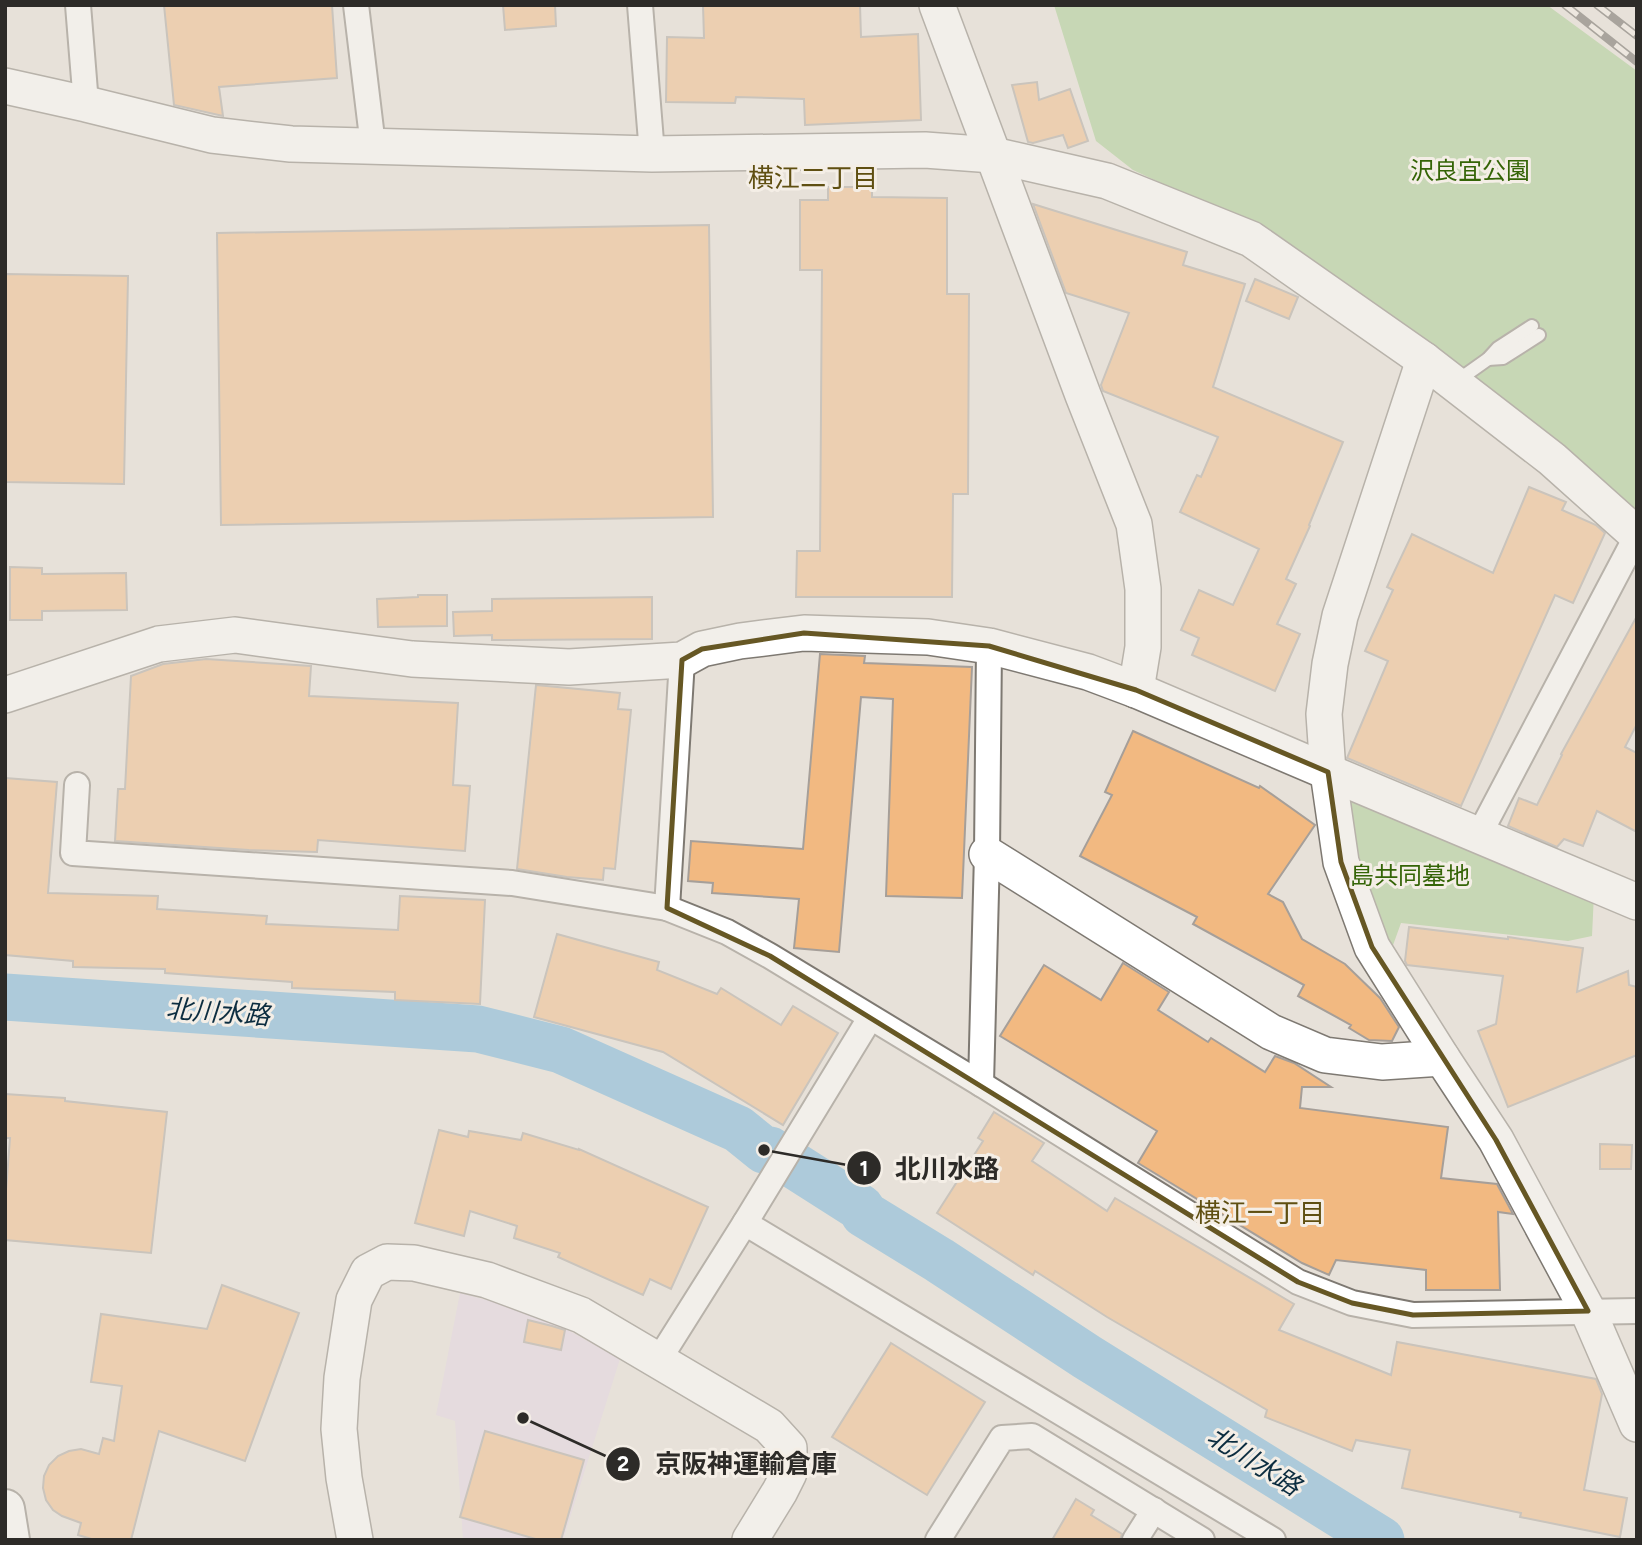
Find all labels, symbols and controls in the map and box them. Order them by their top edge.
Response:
park label: 沢良宜公園 [1410,156,1530,185]
district label: 横江二丁目 [748,162,878,194]
park label: 島共同墓地 [1350,861,1470,890]
water label: 北川水路 [165,992,273,1032]
callout: 北川水路 [846,1145,1013,1192]
text: 北川水路 [895,1153,999,1185]
text: 1 [860,1156,868,1181]
district label: 横江一丁目 [1195,1197,1325,1229]
water label: 北川水路 [1201,1420,1308,1503]
callout: 京阪神運輸倉庫 [606,1440,851,1487]
text: 京阪神運輸倉庫 [655,1448,837,1480]
text: 2 [617,1451,629,1476]

